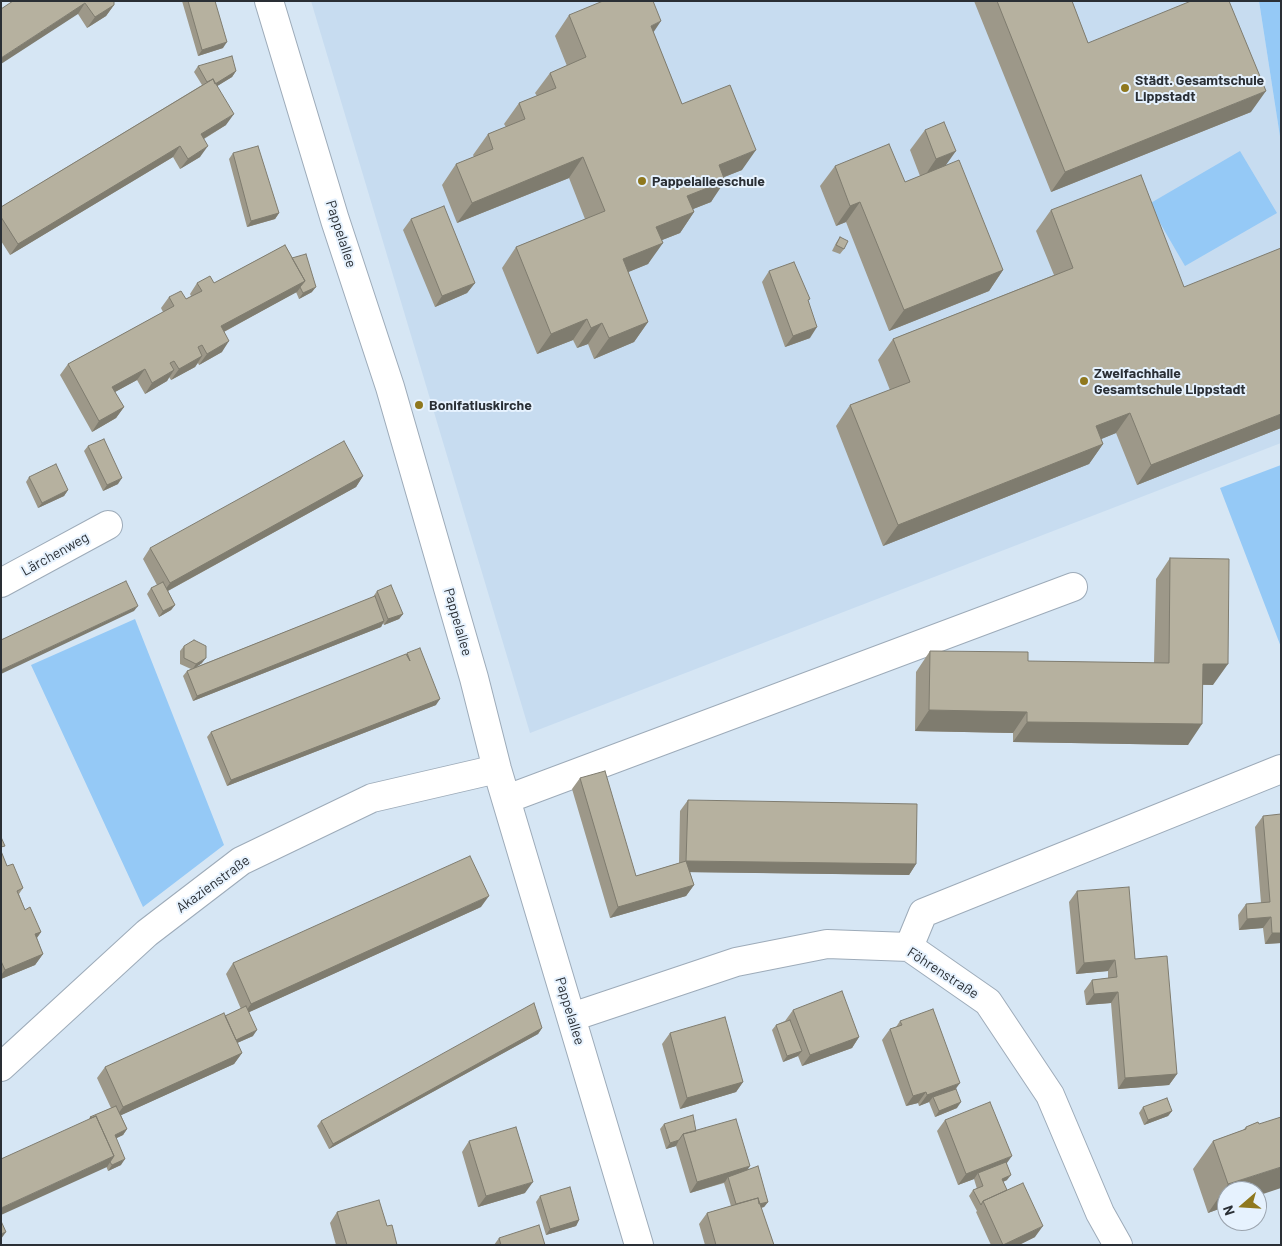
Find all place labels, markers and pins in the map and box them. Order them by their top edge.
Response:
place label: Städt. Gesamtschule Lippstadt [1135,72,1264,104]
marker: Städt. Gesamtschule Lippstadt [1119,82,1131,94]
place label: Pappelalleeschule [652,173,765,189]
marker: Pappelalleeschule [636,175,648,187]
place label: Zweifachhalle Gesamtschule Lippstadt [1094,365,1246,398]
marker: Zweifachhalle Gesamtschule Lippstadt [1078,375,1090,387]
place label: Bonifatiuskirche [429,397,532,413]
marker: Bonifatiuskirche [413,399,425,411]

